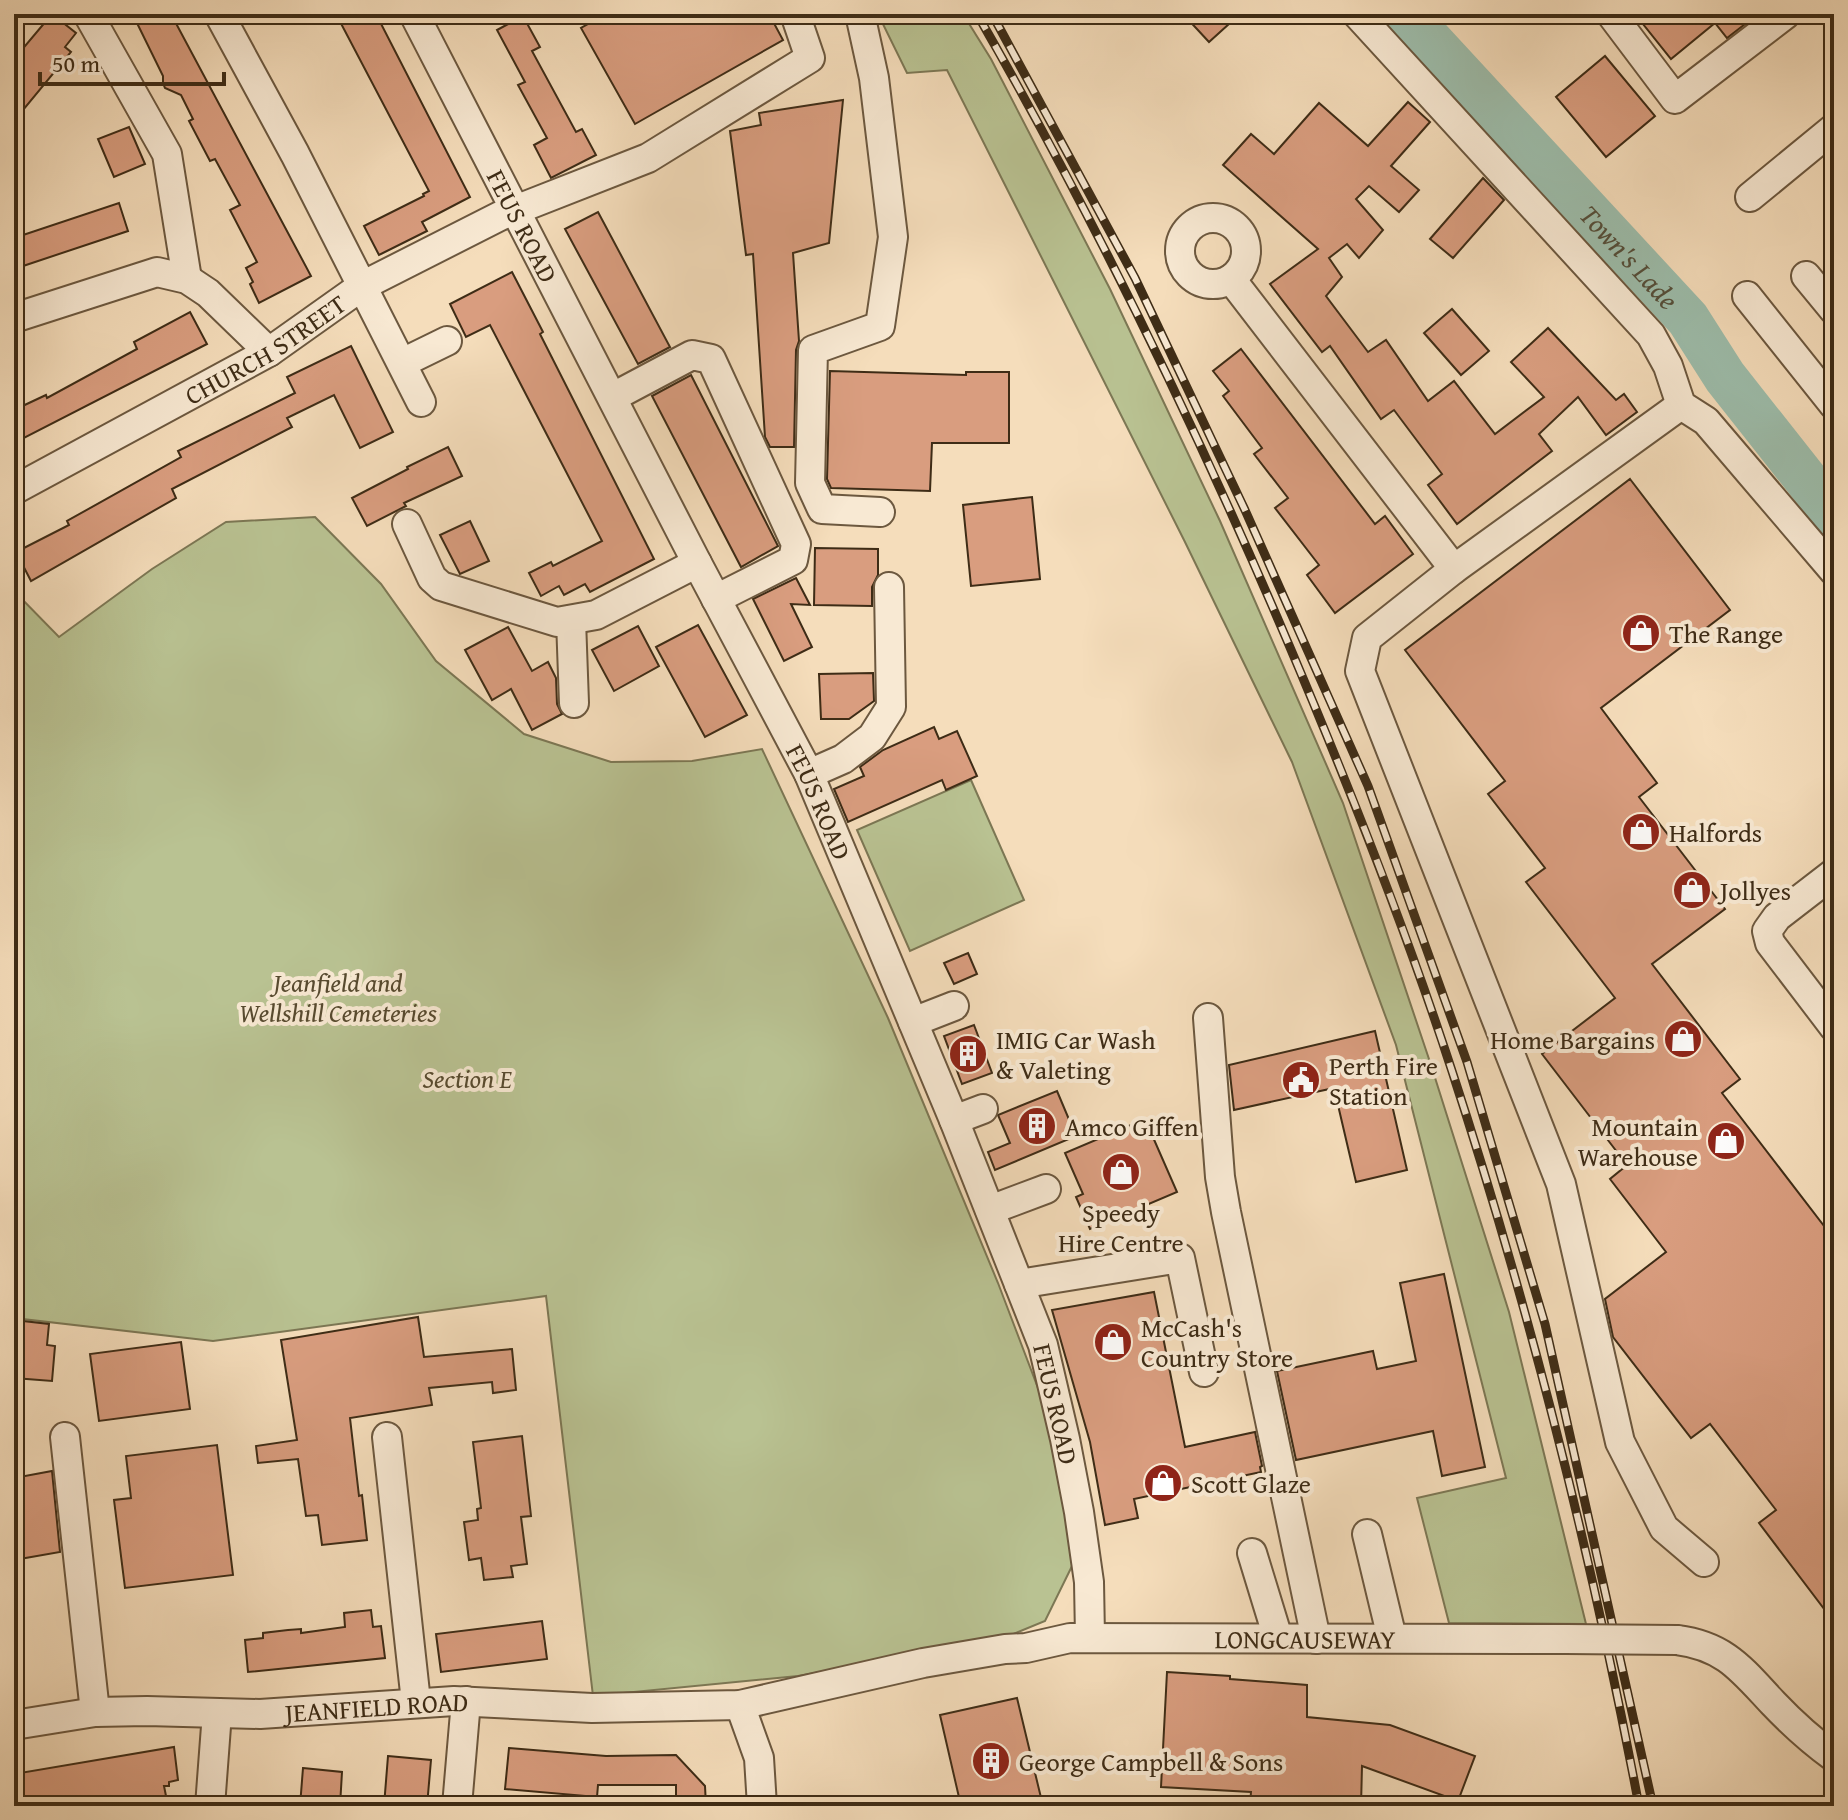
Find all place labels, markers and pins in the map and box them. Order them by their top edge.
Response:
shop icon: The Range [1620,612,1662,654]
place label: The Range [1669,614,1783,653]
shop icon: Halfords [1620,811,1662,853]
place label: Halfords [1669,813,1762,852]
shop icon: Jollyes [1671,869,1713,911]
place label: Jollyes [1717,871,1791,910]
shop icon: Home Bargains [1662,1018,1704,1060]
place label: IMIG Car Wash & Valeting [996,1020,1156,1089]
place label: Home Bargains [1490,1020,1655,1059]
building icon: IMIG Car Wash & Valeting [947,1033,989,1075]
place label: Perth Fire Station [1329,1046,1438,1115]
public building icon: Perth Fire Station [1280,1059,1322,1101]
building icon: Amco Giffen [1016,1105,1058,1147]
place label: Amco Giffen [1065,1107,1199,1146]
place label: Mountain Warehouse [1578,1107,1698,1176]
shop icon: Mountain Warehouse [1705,1120,1747,1162]
shop icon: Speedy Hire Centre [1100,1151,1142,1193]
place label: Speedy Hire Centre [1058,1193,1184,1262]
place label: McCash's Country Store [1141,1308,1293,1377]
shop icon: McCash's Country Store [1092,1321,1134,1363]
shop icon: Scott Glaze [1142,1462,1184,1504]
place label: Scott Glaze [1191,1464,1311,1503]
building icon: George Campbell & Sons [970,1740,1012,1782]
place label: George Campbell & Sons [1019,1742,1283,1781]

